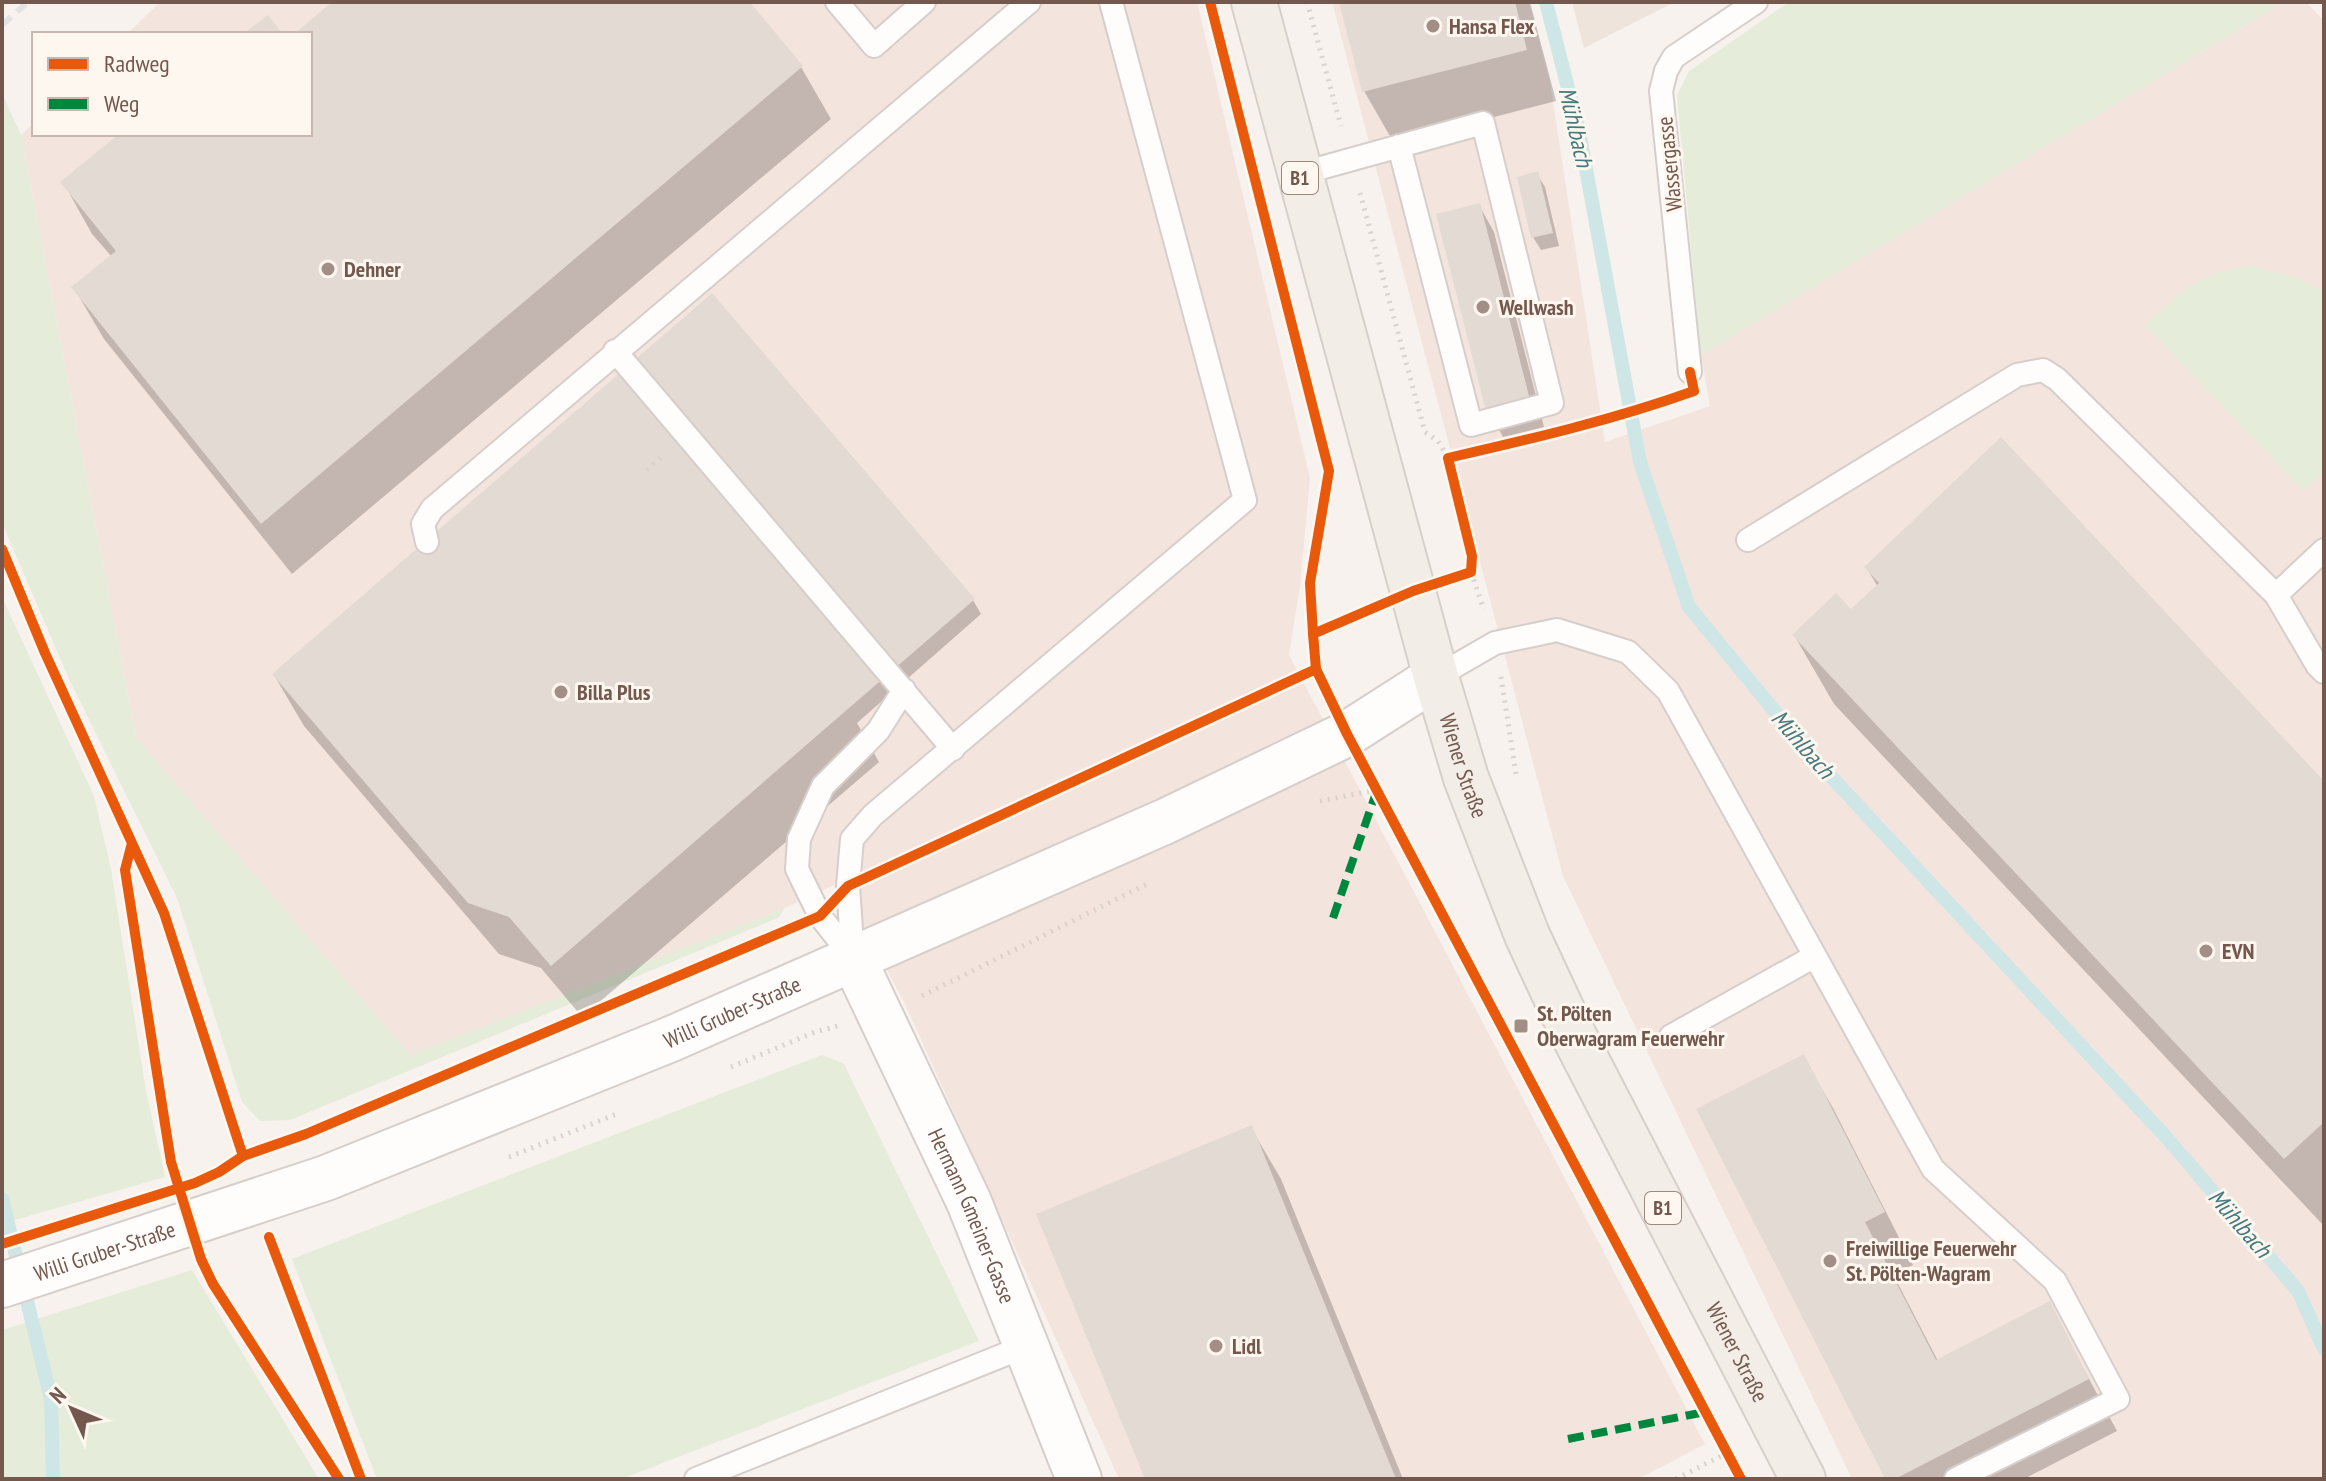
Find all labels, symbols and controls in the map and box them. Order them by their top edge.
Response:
place label: Hansa Flex [1449,12,1535,40]
marker: Hansa Flex [1424,17,1442,35]
legend [32,32,312,136]
text: Radweg [104,48,170,79]
water label: Mühlbach [1552,84,1601,171]
text: Weg [104,88,139,119]
street label: Wassergasse [1650,115,1688,213]
road number: B1 [1282,162,1318,194]
place label: Dehner [344,255,401,283]
marker: Dehner [319,260,337,278]
place label: Wellwash [1498,293,1574,321]
marker: Wellwash [1474,298,1492,316]
place label: Billa Plus [577,678,651,706]
marker: Billa Plus [552,683,570,701]
water label: Mühlbach [1765,703,1842,786]
street label: Wiener Straße [1434,710,1494,822]
place label: EVN [2222,937,2254,965]
marker: EVN [2197,942,2215,960]
street label: Willi Gruber-Straße [659,970,805,1054]
place label: St. Pölten Oberwagram Feuerwehr [1537,999,1725,1052]
marker: St. Pölten Oberwagram Feuerwehr [1512,1017,1530,1035]
street label: Hermann Gmeiner-Gasse [922,1124,1022,1307]
water label: Mühlbach [2202,1182,2279,1265]
road number: B1 [1645,1192,1681,1224]
street label: Willi Gruber-Straße [30,1215,179,1287]
place label: Freiwillige Feuerwehr St. Pölten-Wagram [1846,1234,2017,1287]
marker: Freiwillige Feuerwehr St. Pölten-Wagram [1821,1252,1839,1270]
street label: Wiener Straße [1700,1297,1775,1407]
place label: Lidl [1232,1332,1262,1360]
marker: Lidl [1207,1337,1225,1355]
north arrow [32,1369,112,1449]
text: N [43,1381,72,1409]

